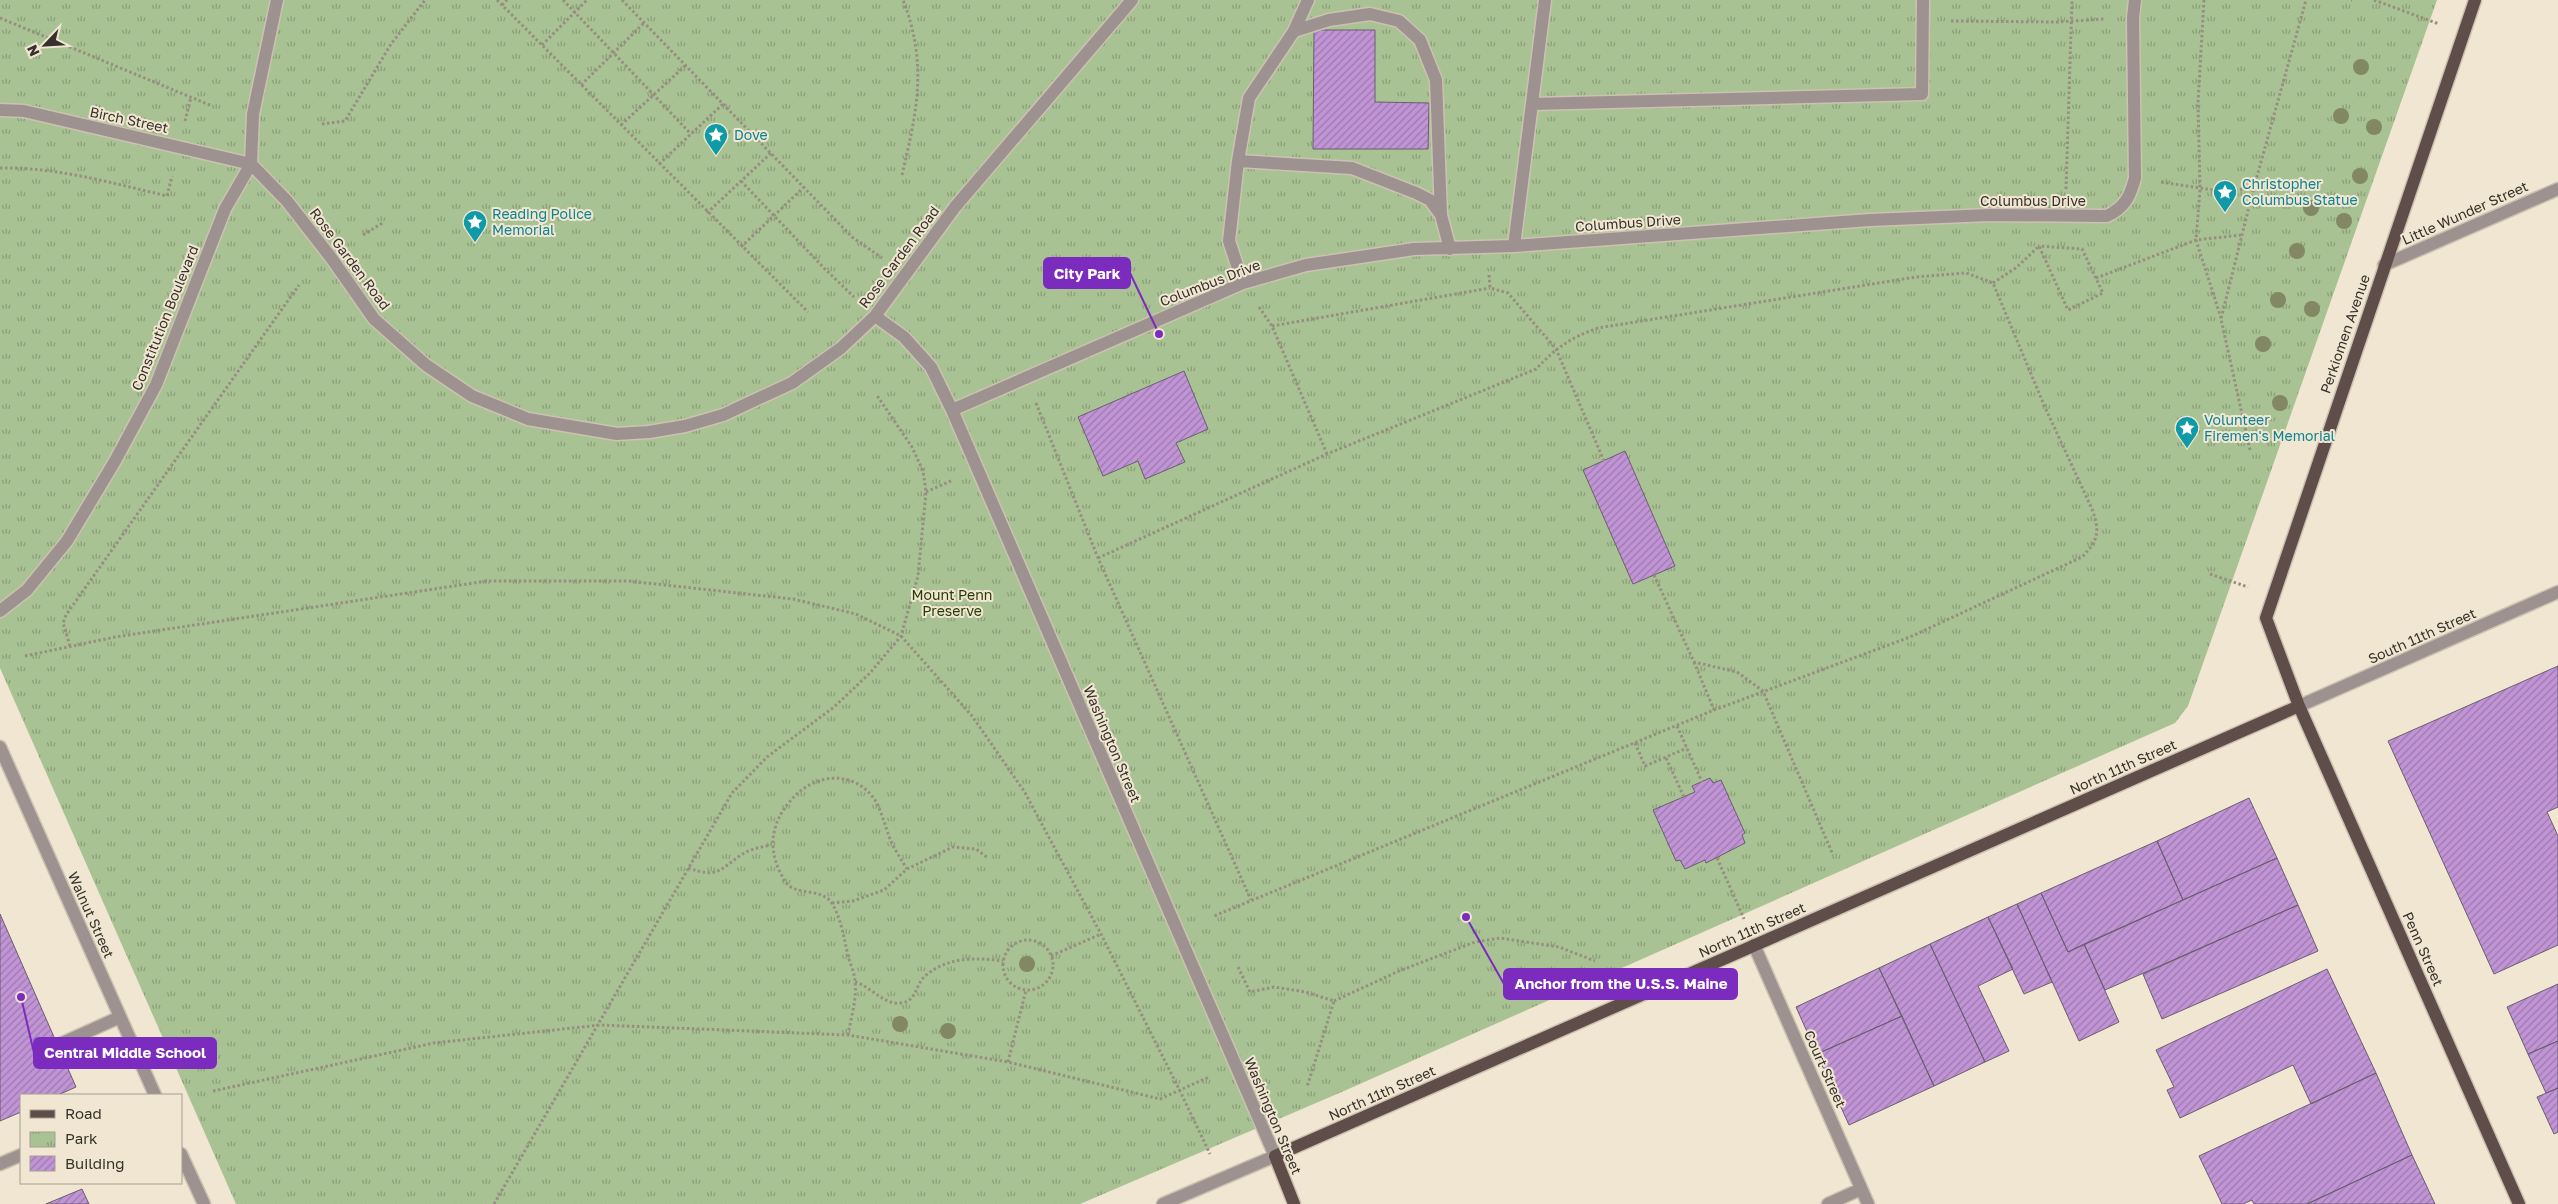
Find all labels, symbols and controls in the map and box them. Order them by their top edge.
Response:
north arrow [20,20,70,70]
text: N [23,42,43,59]
street label: Birch Street [88,103,170,136]
place icon: Dove [703,122,729,156]
place label: Dove [734,126,768,143]
place label: Christopher Columbus Statue [2242,175,2358,208]
street label: Little Wunder Street [2399,177,2530,248]
place icon: Christopher Columbus Statue [2212,179,2238,213]
street label: Columbus Drive [1980,192,2086,209]
street label: Rose Garden Road [855,202,942,311]
street label: Rose Garden Road [307,204,394,313]
place label: Reading Police Memorial [492,205,592,238]
place icon: Reading Police Memorial [462,209,488,243]
street label: Columbus Drive [1575,210,1681,235]
street label: Constitution Boulevard [128,243,201,393]
street label: Columbus Drive [1157,256,1262,309]
callout: City Park [1044,258,1130,288]
text: City Park [1054,264,1121,282]
street label: Perkiomen Avenue [2316,272,2373,396]
place label: Volunteer Firemen's Memorial [2204,411,2335,444]
place icon: Volunteer Firemen's Memorial [2174,415,2200,449]
park label: Mount Penn Preserve [912,586,992,619]
street label: South 11th Street [2365,604,2478,667]
street label: Washington Street [1080,683,1145,805]
street label: North 11th Street [2067,735,2179,798]
street label: Walnut Street [65,869,118,961]
street label: North 11th Street [1696,898,1808,961]
street label: Penn Street [2400,909,2447,988]
callout: Anchor from the U.S.S. Maine [1504,969,1737,999]
text: Anchor from the U.S.S. Maine [1514,974,1728,992]
street label: Court Street [1801,1028,1850,1110]
callout: Central Middle School [34,1038,216,1068]
text: Central Middle School [44,1043,206,1061]
street label: Washington Street [1241,1055,1306,1177]
street label: North 11th Street [1326,1061,1438,1124]
legend [20,1094,182,1184]
text: Road [65,1104,102,1122]
text: Park [65,1129,98,1147]
text: Building [65,1154,125,1172]

